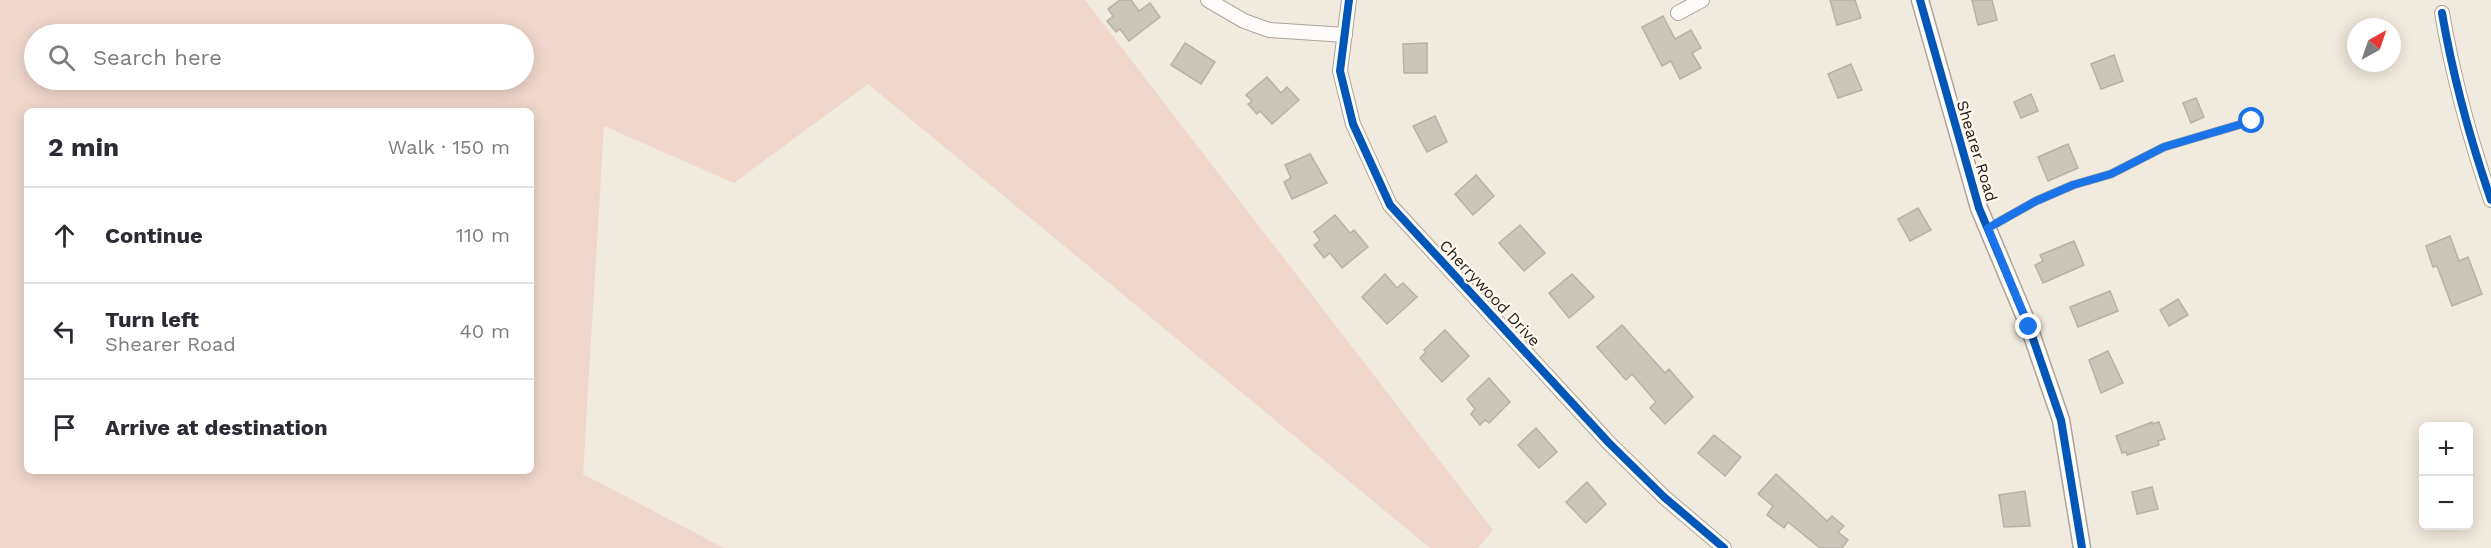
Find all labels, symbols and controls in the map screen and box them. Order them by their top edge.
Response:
north arrow [2347,18,2401,72]
search box [24,24,534,90]
icon: search [45,41,78,74]
text: Search here [93,45,222,70]
street label: Shearer Road [1953,98,2001,204]
route start [2238,107,2264,133]
text: 2 min [48,132,119,162]
text: Walk · 150 m [388,135,510,159]
icon: ahead [48,219,81,252]
text: Continue [105,223,203,248]
text: 110 m [456,223,510,247]
street label: Cherrywood Drive [1436,236,1544,350]
text: Turn left [105,307,199,332]
route end [2015,313,2041,339]
icon: left [48,315,81,348]
text: 40 m [459,319,510,343]
text: Shearer Road [105,332,236,356]
icon: arrive [48,411,81,444]
text: Arrive at destination [105,415,328,440]
map controls [2419,422,2473,530]
button: + [2419,422,2473,476]
button: − [2419,476,2473,530]

